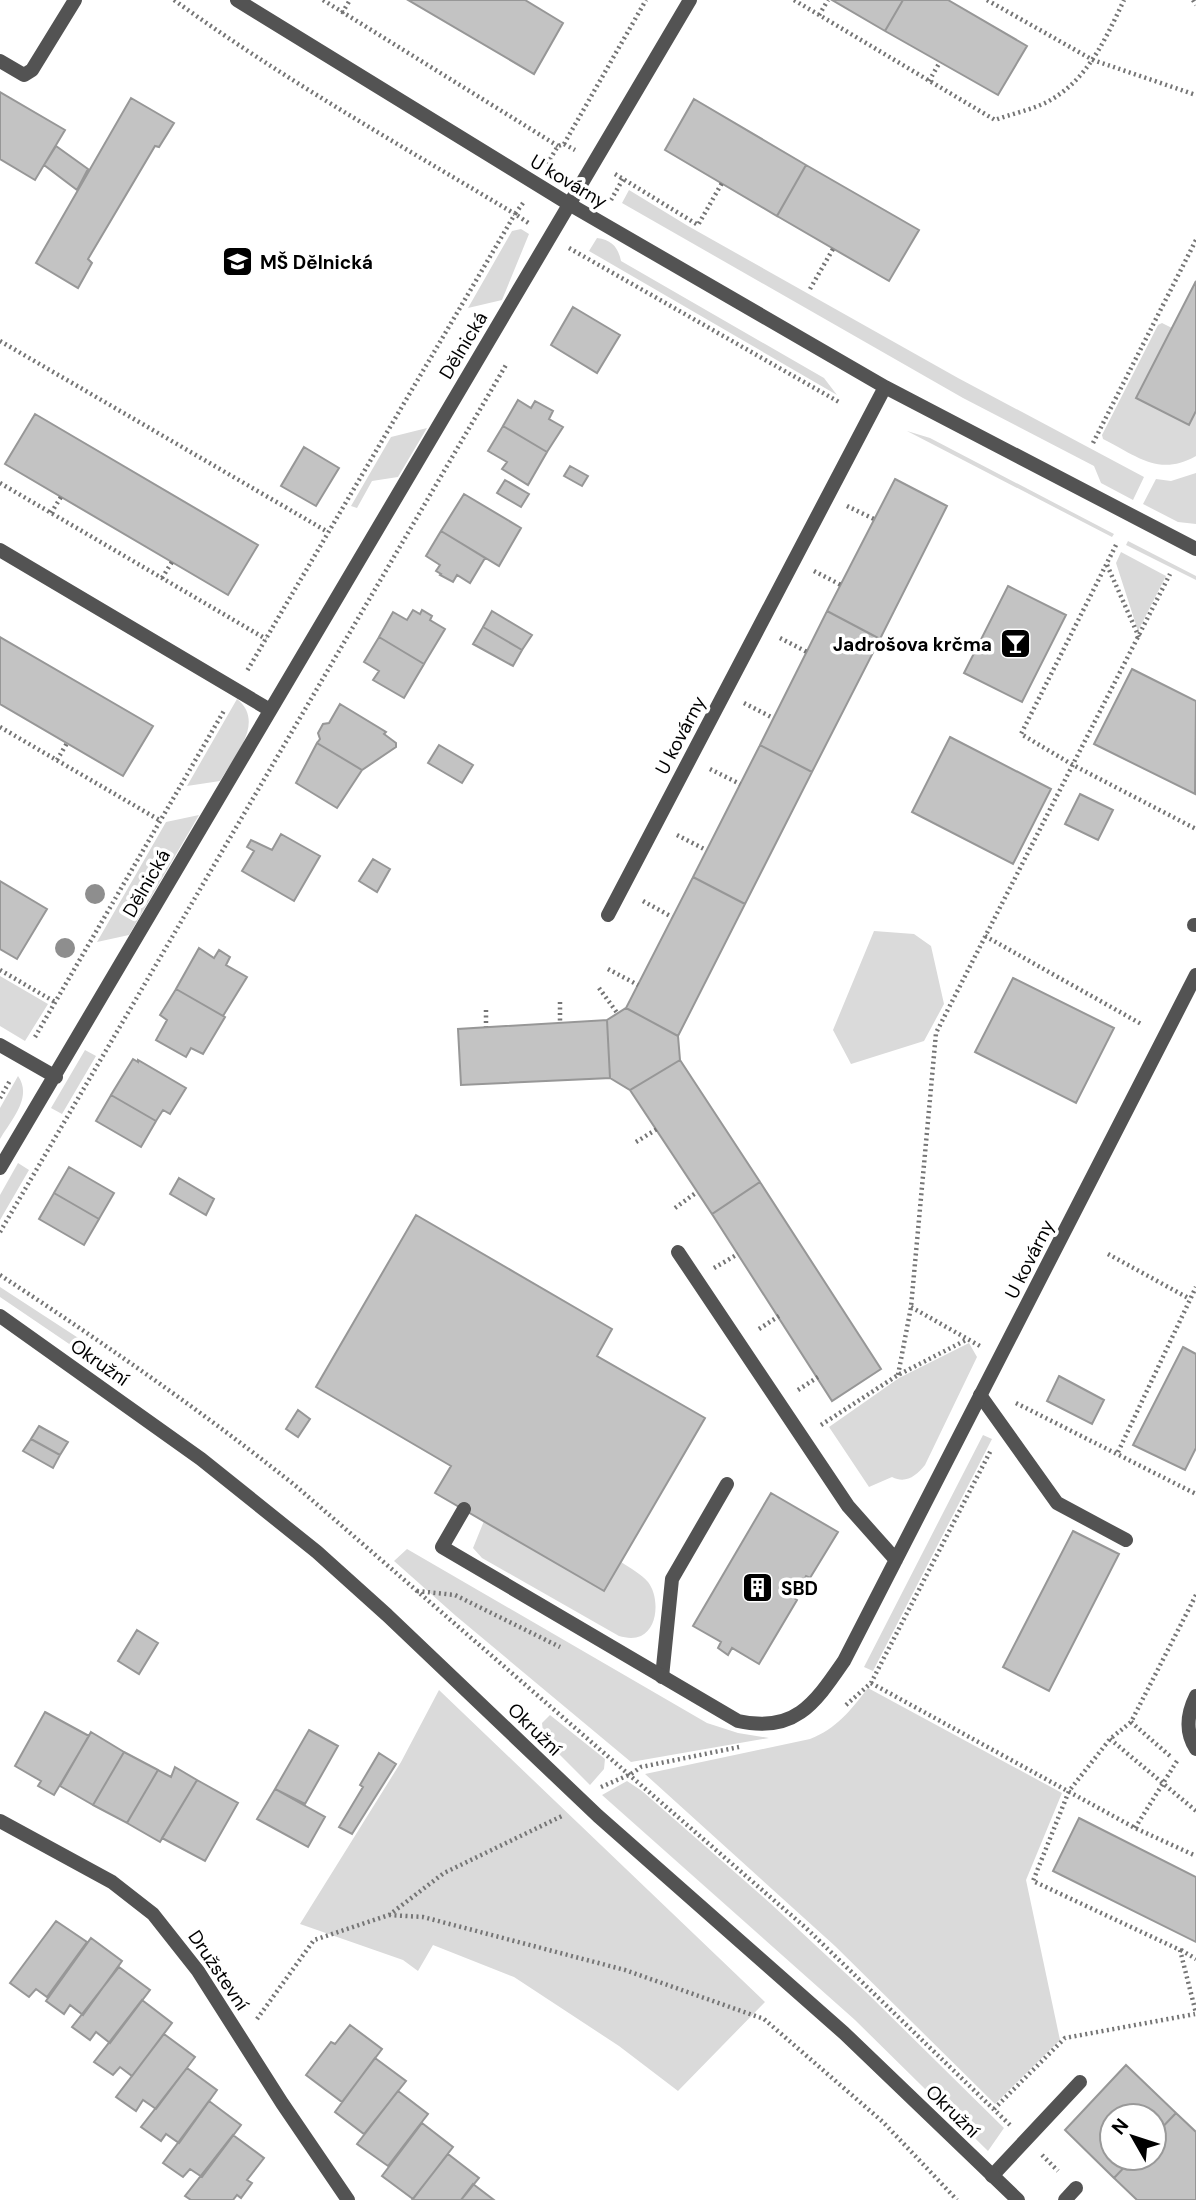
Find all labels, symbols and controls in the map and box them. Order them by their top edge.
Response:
street label: U kovárny [526,149,612,214]
school or university icon: MŠ Dělnická [220,245,254,279]
place label: MŠ Dělnická [260,250,373,275]
street label: Dělnická [434,307,493,384]
bar icon: Jadrošova krčma [998,627,1032,661]
place label: Jadrošova krčma [833,632,992,657]
street label: U kovárny [649,691,712,779]
street label: Dělnická [117,845,176,922]
street label: U kovárny [999,1215,1060,1303]
street label: Okružní [65,1333,135,1392]
building icon: SBD [741,1571,775,1605]
place label: SBD [781,1576,818,1601]
street label: Okružní [502,1697,568,1762]
street label: Družstevní [183,1925,255,2016]
street label: Okružní [920,2079,986,2144]
north arrow [1098,2102,1168,2172]
text: N [1106,2113,1134,2140]

